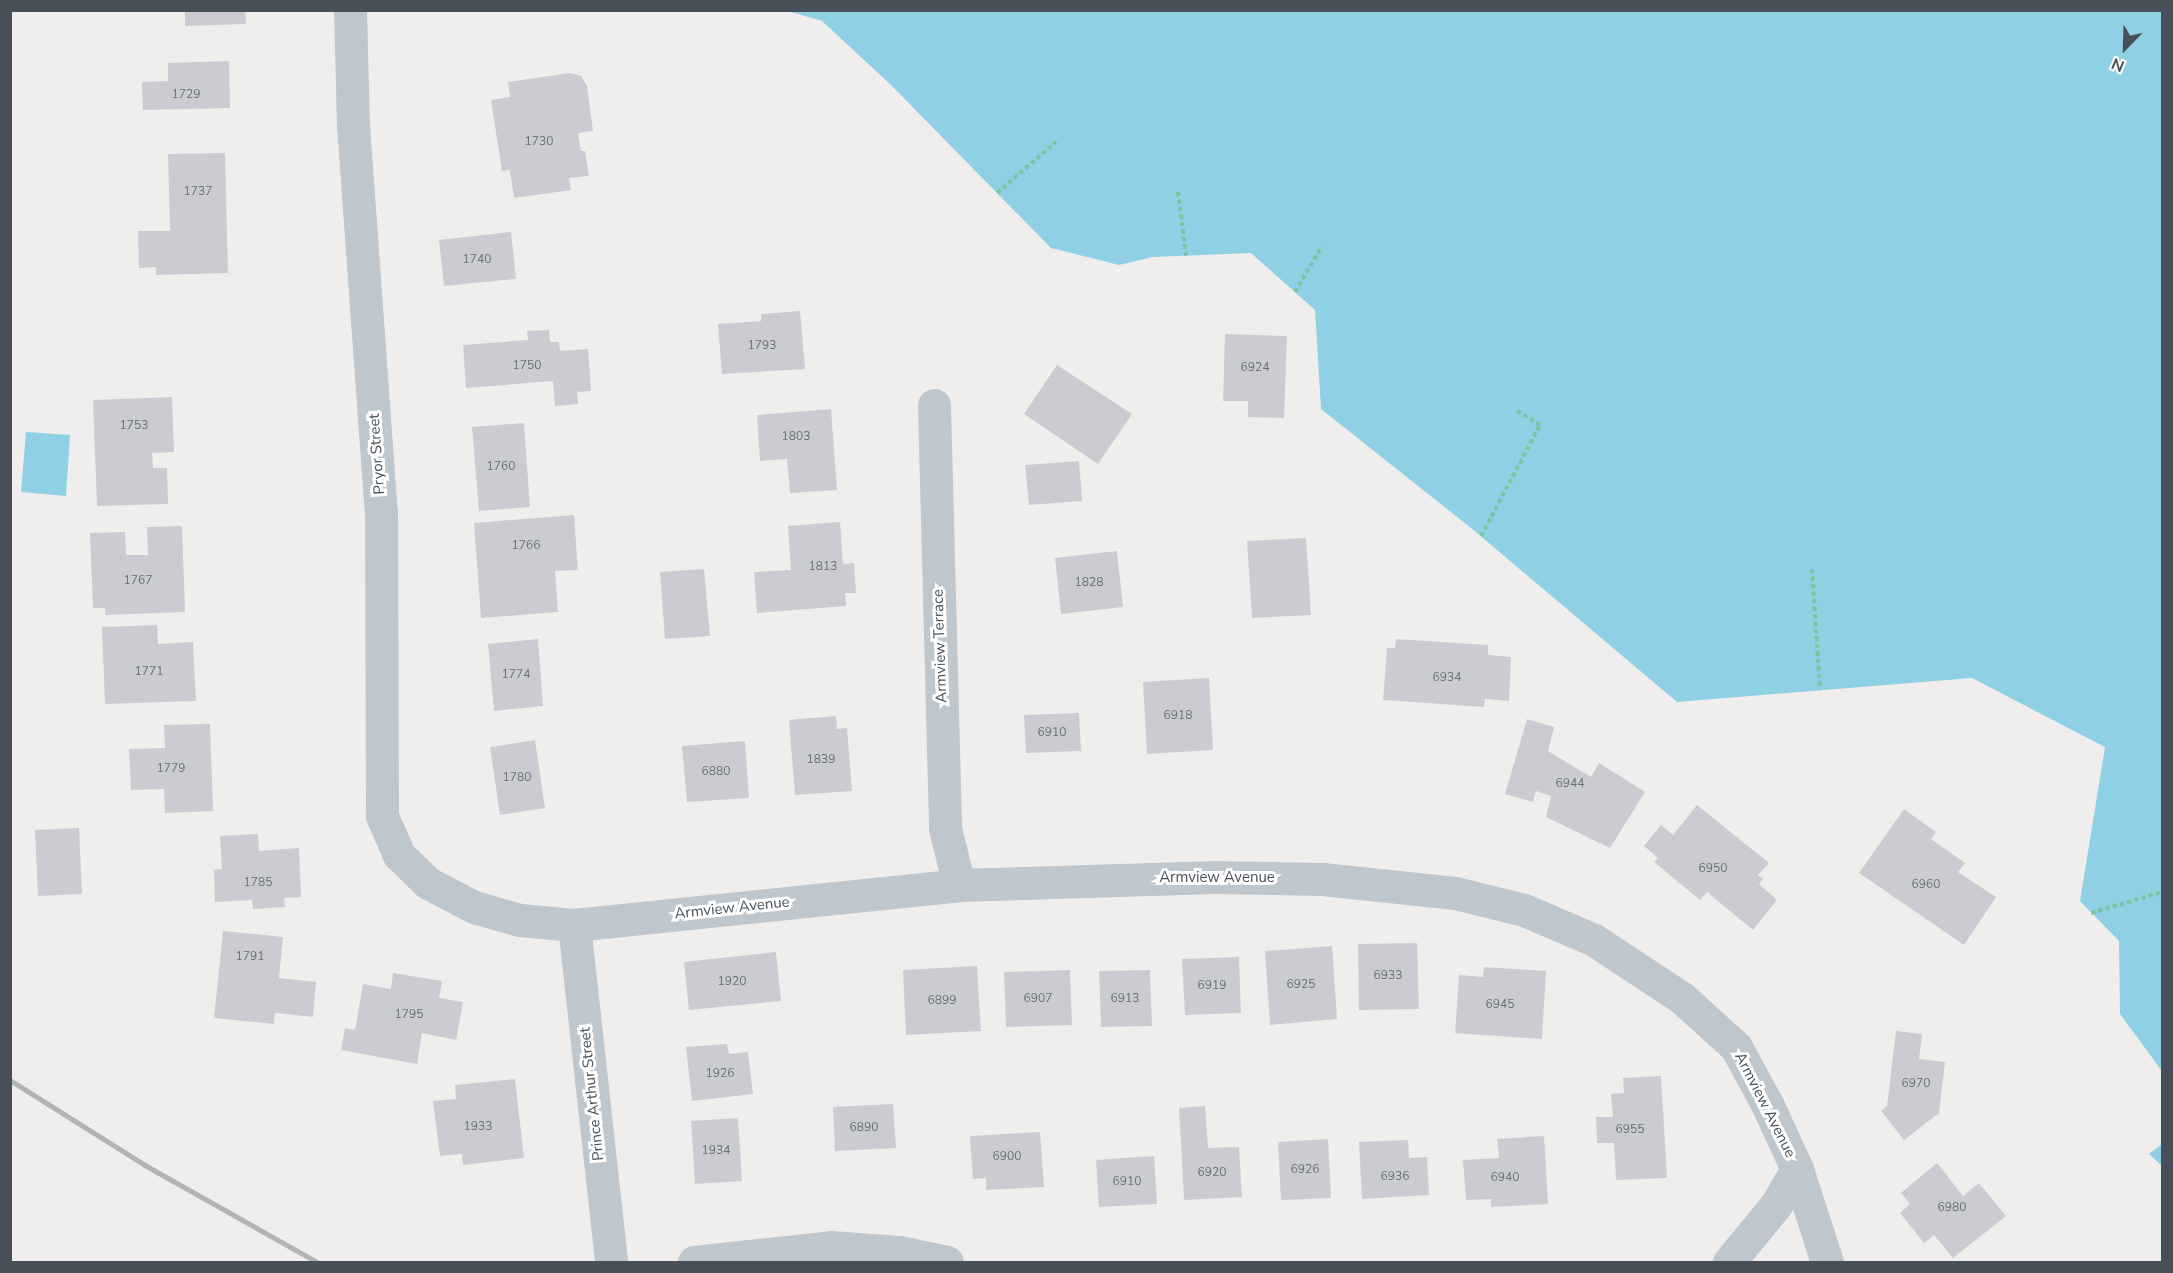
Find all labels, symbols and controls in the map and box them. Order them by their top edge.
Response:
north arrow [2095,18,2155,78]
text: N [2108,52,2128,77]
house number: 1729 [172,88,200,102]
house number: 1730 [525,135,553,149]
house number: 1737 [184,185,212,199]
house number: 1740 [463,253,491,267]
house number: 1793 [748,339,776,353]
house number: 1750 [513,359,541,373]
house number: 6924 [1241,361,1269,375]
street label: Pryor Street [365,413,389,495]
house number: 1753 [120,419,148,433]
house number: 1803 [782,430,810,444]
house number: 1760 [487,460,515,474]
house number: 1766 [512,539,540,553]
house number: 1813 [809,560,837,574]
house number: 1767 [124,574,152,588]
house number: 1828 [1075,576,1103,590]
street label: Armview Terrace [929,589,951,703]
house number: 1771 [135,665,163,679]
house number: 1774 [502,668,530,682]
house number: 6934 [1433,671,1461,685]
house number: 6918 [1164,709,1192,723]
house number: 6910 [1038,726,1066,740]
house number: 1839 [807,753,835,767]
house number: 1779 [157,762,185,776]
house number: 6880 [702,765,730,779]
house number: 1780 [503,771,531,785]
house number: 6944 [1556,777,1584,791]
house number: 6950 [1699,862,1727,876]
street label: Armview Avenue [1159,869,1275,887]
house number: 1785 [244,876,272,890]
house number: 6960 [1912,878,1940,892]
street label: Armview Avenue [674,893,790,923]
house number: 1791 [236,950,264,964]
house number: 6933 [1374,969,1402,983]
house number: 1920 [718,975,746,989]
house number: 6925 [1287,978,1315,992]
house number: 6919 [1198,979,1226,993]
house number: 6907 [1024,992,1052,1006]
house number: 6913 [1111,992,1139,1006]
house number: 6899 [928,994,956,1008]
house number: 6945 [1486,998,1514,1012]
house number: 1795 [395,1008,423,1022]
street label: Prince Arthur Street [576,1026,608,1162]
street label: Armview Avenue [1731,1049,1799,1161]
house number: 1926 [706,1067,734,1081]
house number: 6970 [1902,1077,1930,1091]
house number: 1933 [464,1120,492,1134]
house number: 6890 [850,1121,878,1135]
house number: 6955 [1616,1123,1644,1137]
house number: 1934 [702,1144,730,1158]
house number: 6900 [993,1150,1021,1164]
house number: 6926 [1291,1163,1319,1177]
house number: 6920 [1198,1166,1226,1180]
house number: 6936 [1381,1170,1409,1184]
house number: 6940 [1491,1171,1519,1185]
house number: 6910 [1113,1175,1141,1189]
house number: 6980 [1938,1201,1966,1215]

